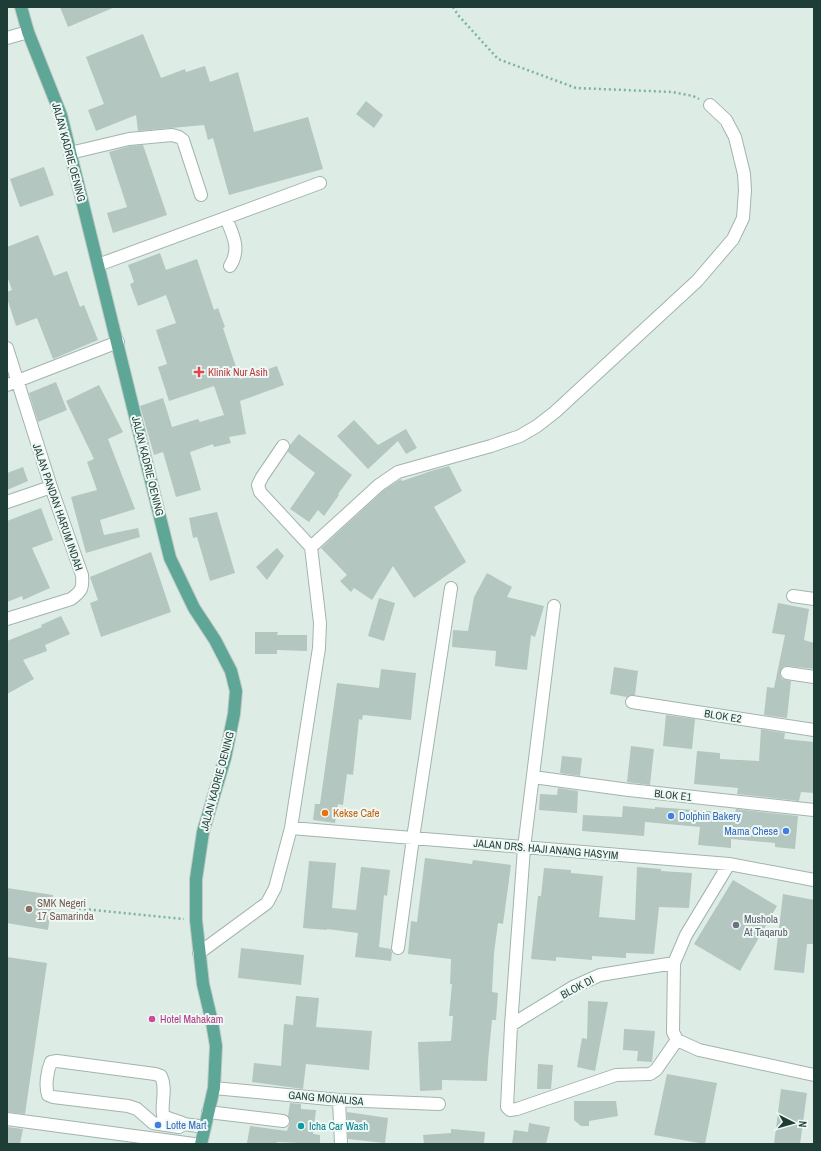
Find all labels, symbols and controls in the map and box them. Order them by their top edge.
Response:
street label: JALAN KADRIE OENING [49,101,89,203]
place label: Klinik Nur Asih [208,365,268,379]
marker: Klinik Nur Asih [193,366,205,378]
street label: JALAN KADRIE OENING [129,415,167,517]
street label: JALAN PANDAN HARUM INDAH [30,442,86,572]
street label: BLOK E2 [703,706,743,726]
street label: JALAN KADRIE OENING [197,730,237,832]
street label: BLOK E1 [654,786,692,804]
place label: Kekse Cafe [333,806,380,820]
marker: Kekse Cafe [320,808,330,818]
place label: Dolphin Bakery [679,809,741,823]
marker: Dolphin Bakery [666,811,676,821]
place label: Mama Chese [724,824,778,838]
marker: Mama Chese [781,826,791,836]
street label: JALAN DRS. HAJI ANANG HASYIM [473,836,619,862]
place label: SMK Negeri 17 Samarinda [37,896,94,923]
marker: SMK Negeri 17 Samarinda [24,904,34,914]
place label: Mushola At Taqarub [743,912,788,939]
marker: Mushola At Taqarub [731,920,741,930]
street label: BLOK DI [558,972,596,1002]
place label: Hotel Mahakam [160,1012,223,1026]
marker: Hotel Mahakam [147,1014,157,1024]
street label: GANG MONALISA [288,1088,365,1108]
north arrow [773,1103,813,1143]
place label: Lotte Mart [166,1118,207,1132]
place label: Icha Car Wash [309,1119,368,1133]
marker: Lotte Mart [153,1120,163,1130]
text: N [796,1120,810,1128]
marker: Icha Car Wash [296,1121,306,1131]

